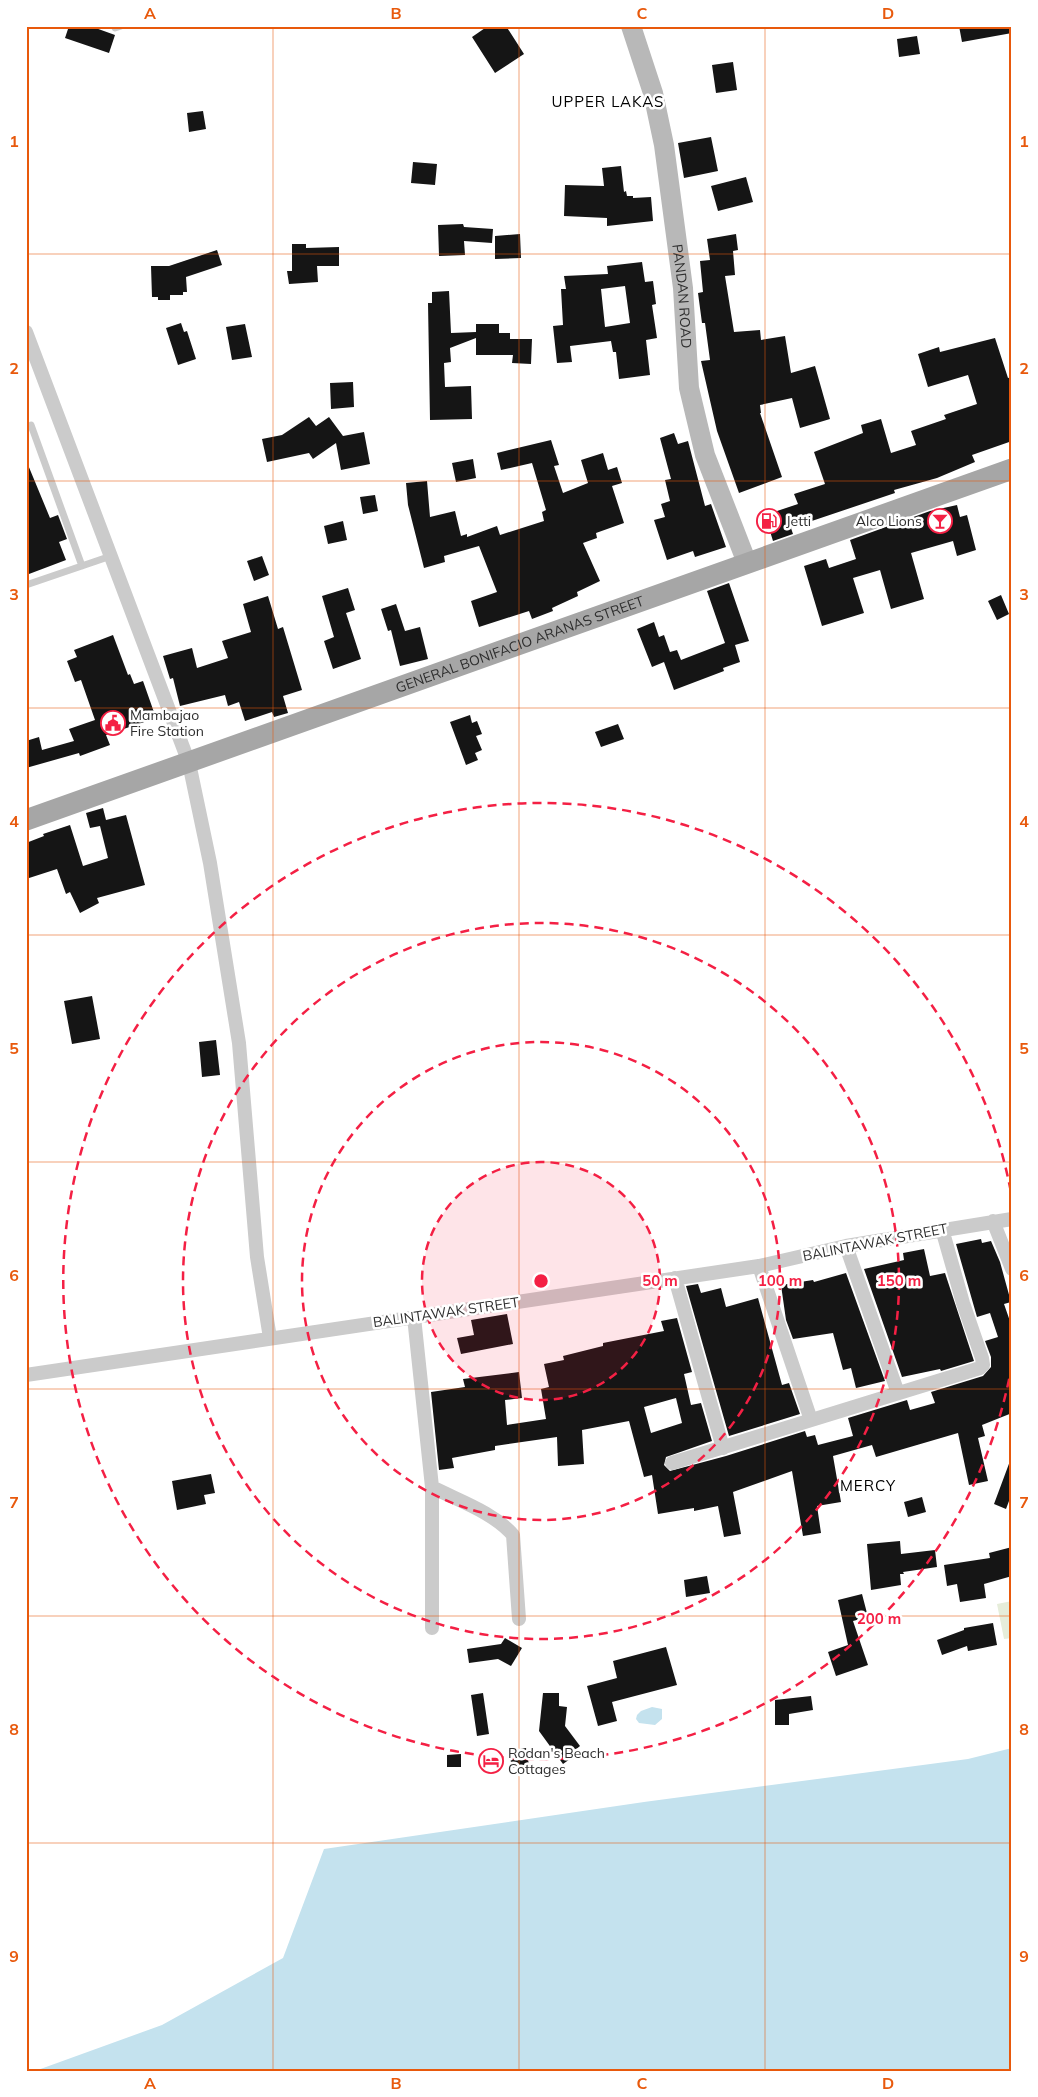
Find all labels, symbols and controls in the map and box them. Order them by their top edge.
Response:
text: A [144,3,156,23]
text: B [390,3,402,23]
text: C [637,3,648,23]
text: D [882,3,894,23]
district label: UPPER LAKAS [552,92,664,111]
text: 1 [9,131,19,151]
text: 1 [1019,131,1029,151]
street label: PANDAN ROAD [668,243,696,349]
text: 2 [9,358,19,378]
text: 2 [1019,358,1029,378]
fuel station icon: Jetti [756,508,782,534]
bar icon: Alco Lions [927,508,953,534]
place label: Jetti [786,512,811,530]
place label: Alco Lions [856,512,922,530]
text: 3 [9,584,19,604]
text: 3 [1019,584,1029,604]
street label: GENERAL BONIFACIO ARANAS STREET [393,592,647,697]
place label: Mambajao Fire Station [130,706,204,740]
public building icon: Mambajao Fire Station [100,710,126,736]
text: 4 [9,811,19,831]
text: 4 [1019,811,1029,831]
text: 5 [9,1038,19,1058]
text: 5 [1019,1038,1029,1058]
street label: BALINTAWAK STREET [801,1219,950,1265]
text: 6 [9,1265,19,1285]
text: 6 [1019,1265,1029,1285]
text: 50 m [642,1271,678,1290]
text: 100 m [758,1271,802,1290]
text: 150 m [877,1271,921,1290]
centre of rings [532,1272,550,1290]
street label: BALINTAWAK STREET [372,1293,521,1331]
district label: MERCY [840,1476,896,1495]
text: 7 [9,1492,19,1512]
text: 7 [1019,1492,1029,1512]
text: 200 m [857,1609,901,1628]
text: 8 [9,1719,19,1739]
text: 8 [1019,1719,1029,1739]
place label: Rodan's Beach Cottages [508,1744,605,1778]
hotel icon: Rodan's Beach Cottages [478,1748,504,1774]
text: 9 [9,1946,19,1966]
text: 9 [1019,1946,1029,1966]
text: A [144,2073,156,2093]
text: B [390,2073,402,2093]
text: C [637,2073,648,2093]
text: D [882,2073,894,2093]

